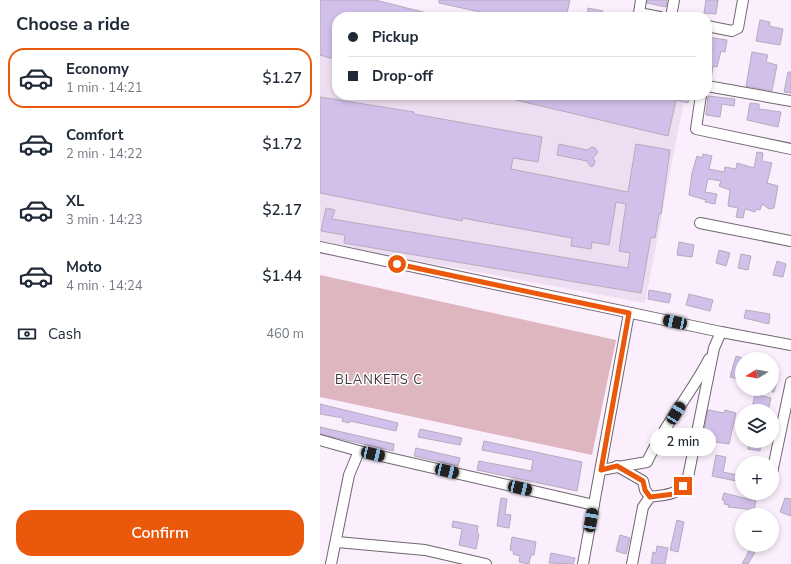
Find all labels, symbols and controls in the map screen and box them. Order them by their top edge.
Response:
text: Choose a ride [16,12,130,36]
text: Pickup [372,27,418,47]
text: Economy [66,59,129,79]
icon: car [18,60,54,96]
text: Drop-off [372,66,433,86]
text: $1.27 [262,68,302,88]
text: 1 min · 14:21 [66,79,142,97]
text: Comfort [66,125,123,145]
icon: car [18,126,54,162]
text: $1.72 [262,134,302,154]
text: 2 min · 14:22 [66,145,142,163]
text: XL [66,191,85,211]
icon: car [18,192,54,228]
text: $2.17 [262,200,302,220]
text: 3 min · 14:23 [66,211,142,229]
route start [388,255,406,273]
text: Moto [66,257,102,277]
icon: car [18,258,54,294]
text: $1.44 [262,266,302,286]
text: 4 min · 14:24 [66,277,142,295]
car [662,314,688,330]
icon: cash [16,323,38,345]
text: Cash [48,324,82,344]
text: 460 m [266,325,304,343]
north arrow [735,352,779,396]
map controls [735,352,779,552]
district label: BLANKETS C [335,371,423,389]
car [665,400,687,426]
button: layers [735,404,779,448]
callout: 2 min [650,428,716,456]
text: 2 min [666,433,700,451]
car [360,445,386,463]
button: + [735,456,779,500]
car [434,462,460,480]
route end [674,477,692,495]
car [507,479,533,497]
car [583,507,599,533]
button: − [735,508,779,552]
button: Confirm [16,510,304,556]

